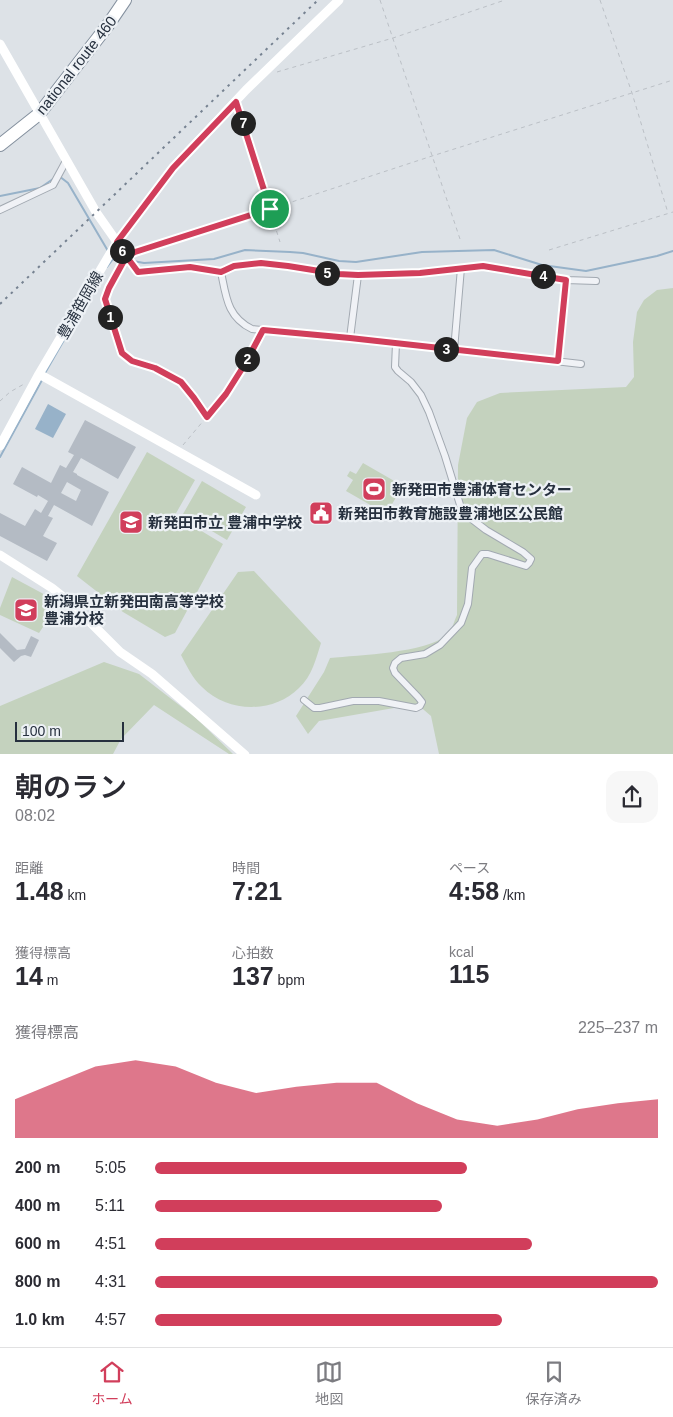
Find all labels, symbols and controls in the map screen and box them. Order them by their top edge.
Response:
street label: national route 460 [32,12,120,118]
pin: 7 [230,110,256,136]
text: 7 [240,115,247,131]
pin [249,188,291,230]
icon: arrive [256,195,284,223]
pin: 6 [110,238,134,264]
text: 6 [119,243,126,259]
pin: 5 [314,260,340,286]
pin: 4 [530,264,556,288]
text: 5 [324,265,331,281]
street label: 豊浦笹岡線 [54,268,106,342]
text: 4 [540,268,547,284]
pin: 1 [98,304,122,330]
text: 1 [107,309,114,325]
pin: 3 [434,336,458,362]
text: 3 [443,341,450,357]
pin: 2 [234,346,260,372]
text: 2 [244,351,251,367]
sports icon: 新発田市豊浦体育センター [361,476,387,502]
place label: 新発田市豊浦体育センター [392,481,572,498]
public building icon: 新発田市教育施設豊浦地区公民館 [308,500,334,526]
place label: 新発田市教育施設豊浦地区公民館 [338,505,563,522]
school or university icon: 新発田市立 豊浦中学校 [118,509,144,535]
place label: 新発田市立 豊浦中学校 [148,514,302,531]
place label: 新潟県立新発田南高等学校 豊浦分校 [44,593,224,627]
school or university icon: 新潟県立新発田南高等学校 豊浦分校 [13,597,39,623]
scale bar [15,719,124,743]
text: 100 m [22,723,61,739]
button: share [606,771,658,823]
text: 朝のラン [15,772,127,803]
text: 08:02 [15,807,55,824]
text: 距離 [15,860,43,876]
text: 時間 [232,860,260,876]
text: ペース [449,860,490,876]
text: 1.48 [15,877,64,905]
text: 7:21 [232,877,282,905]
text: 4:58 [449,877,499,905]
text: km [64,887,86,903]
text: /km [499,887,526,903]
text: kcal [449,944,474,960]
text: 獲得標高 [15,945,71,961]
text: 心拍数 [232,945,274,961]
text: 115 [449,960,489,988]
text: 14 [15,962,43,990]
text: 137 [232,962,274,990]
text: m [43,972,58,988]
text: bpm [274,972,305,988]
text: 225–237 m [578,1019,658,1036]
text: 獲得標高 [15,1024,79,1041]
text: 200 m [15,1159,60,1176]
text: 5:05 [95,1159,126,1176]
text: 400 m [15,1197,60,1214]
text: 5:11 [95,1197,125,1214]
text: 600 m [15,1235,60,1252]
text: 4:51 [95,1235,126,1252]
text: 800 m [15,1273,60,1290]
text: 4:31 [95,1273,126,1290]
text: 1.0 km [15,1311,65,1328]
text: 4:57 [95,1311,126,1328]
tab: ホーム [91,1358,133,1408]
tab: 地図 [315,1358,343,1408]
tab: 保存済み [526,1358,582,1408]

